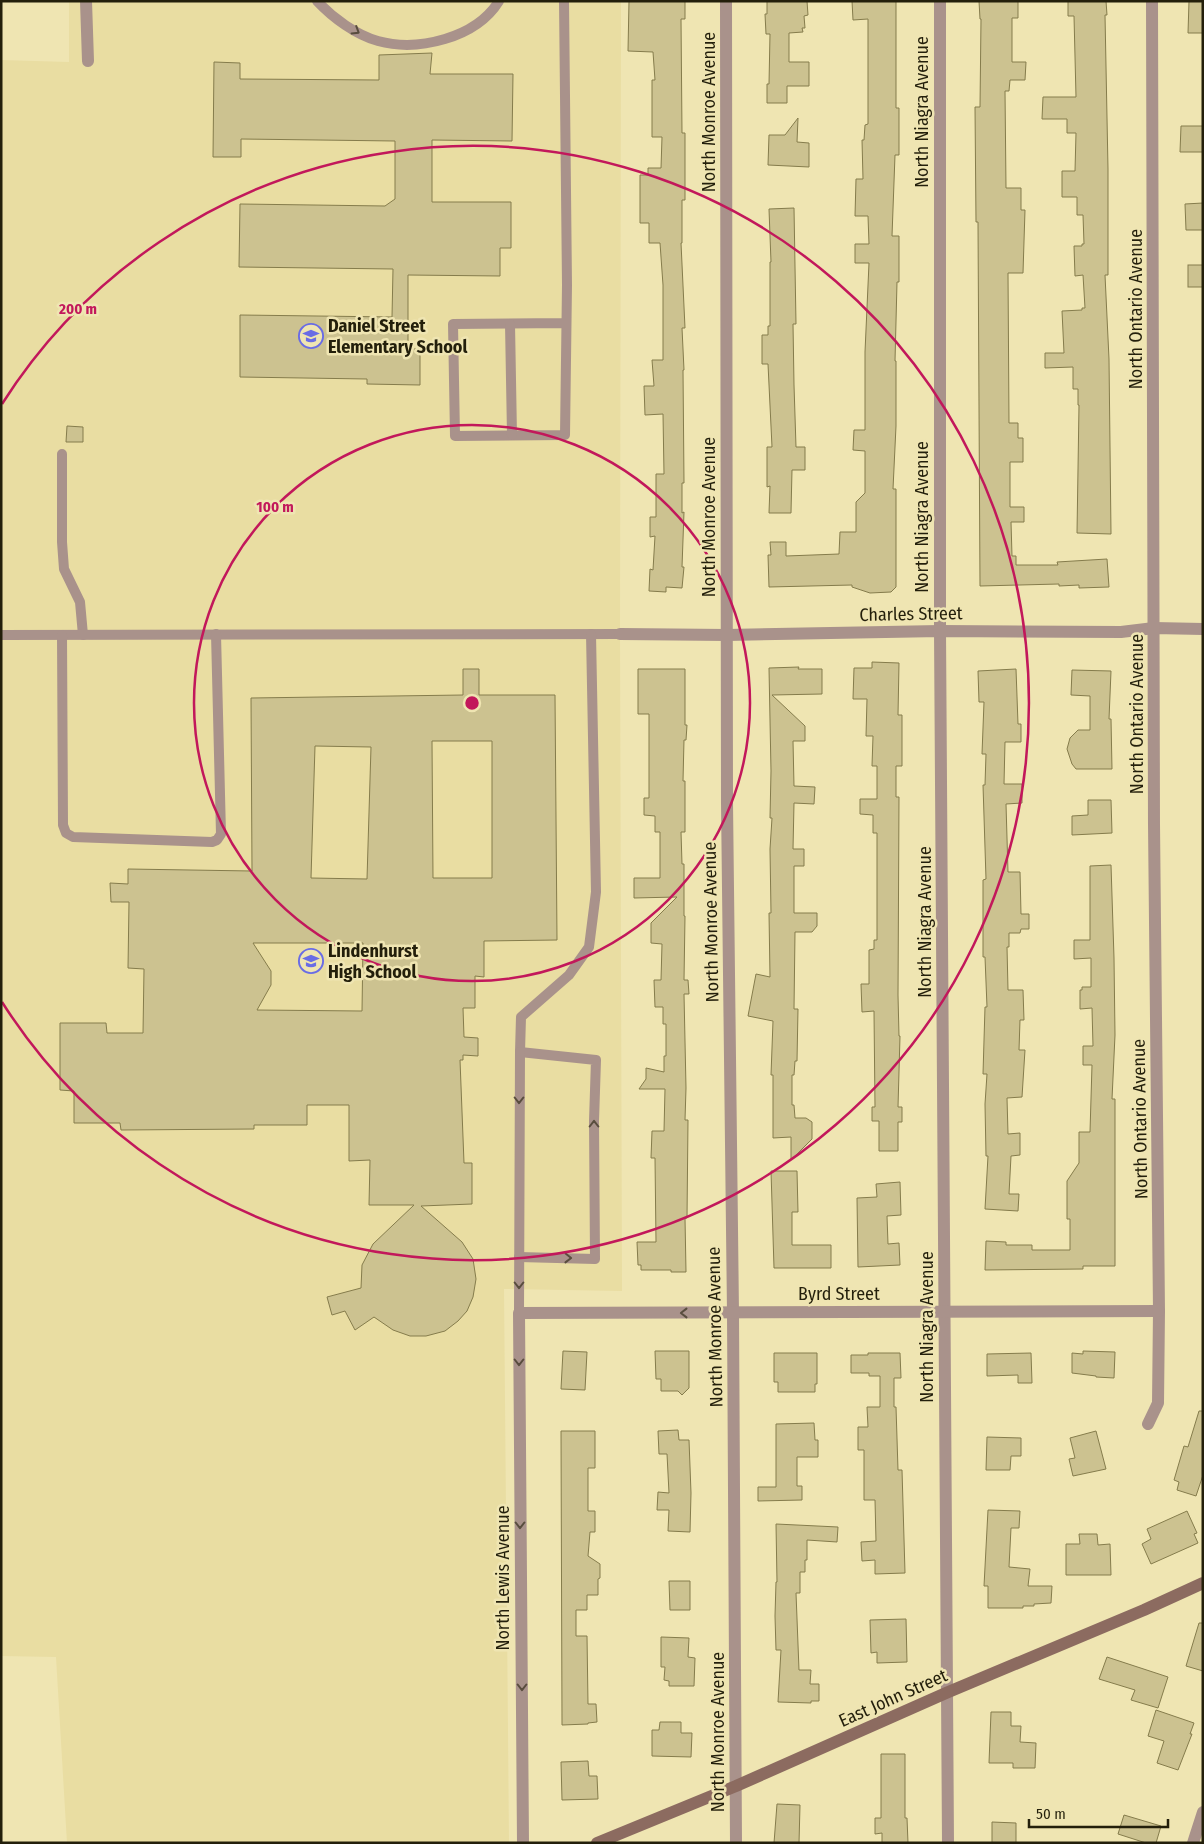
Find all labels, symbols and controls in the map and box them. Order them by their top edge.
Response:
one-way arrow [350,24,359,34]
street label: North Monroe Avenue [698,32,720,192]
street label: North Niagra Avenue [911,36,933,188]
street label: North Ontario Avenue [1125,229,1147,389]
text: 200 m [58,300,97,318]
place label: Daniel Street Elementary School [328,315,467,358]
school or university icon: Daniel Street Elementary School [298,323,324,349]
street label: North Monroe Avenue [698,437,720,597]
street label: North Niagra Avenue [911,441,933,593]
text: 100 m [256,498,294,516]
street label: Charles Street [859,602,963,626]
street label: North Ontario Avenue [1126,634,1148,794]
centre of rings [463,694,481,712]
street label: North Monroe Avenue [699,841,723,1002]
street label: North Niagra Avenue [914,846,936,998]
place label: Lindenhurst High School [328,940,419,983]
school or university icon: Lindenhurst High School [298,948,324,974]
street label: North Ontario Avenue [1128,1039,1152,1199]
one-way arrow [514,1097,524,1105]
one-way arrow [589,1120,599,1128]
street label: North Monroe Avenue [703,1246,727,1407]
street label: North Niagra Avenue [916,1251,938,1403]
one-way arrow [564,1253,572,1263]
one-way arrow [514,1282,524,1290]
street label: Byrd Street [798,1283,880,1305]
one-way arrow [680,1308,688,1318]
one-way arrow [514,1358,524,1366]
street label: North Lewis Avenue [492,1505,514,1651]
one-way arrow [515,1521,525,1529]
street label: North Monroe Avenue [707,1652,729,1812]
street label: East John Street [835,1664,951,1732]
one-way arrow [516,1683,527,1691]
scale bar [1029,1796,1168,1828]
text: 50 m [1036,1805,1066,1823]

